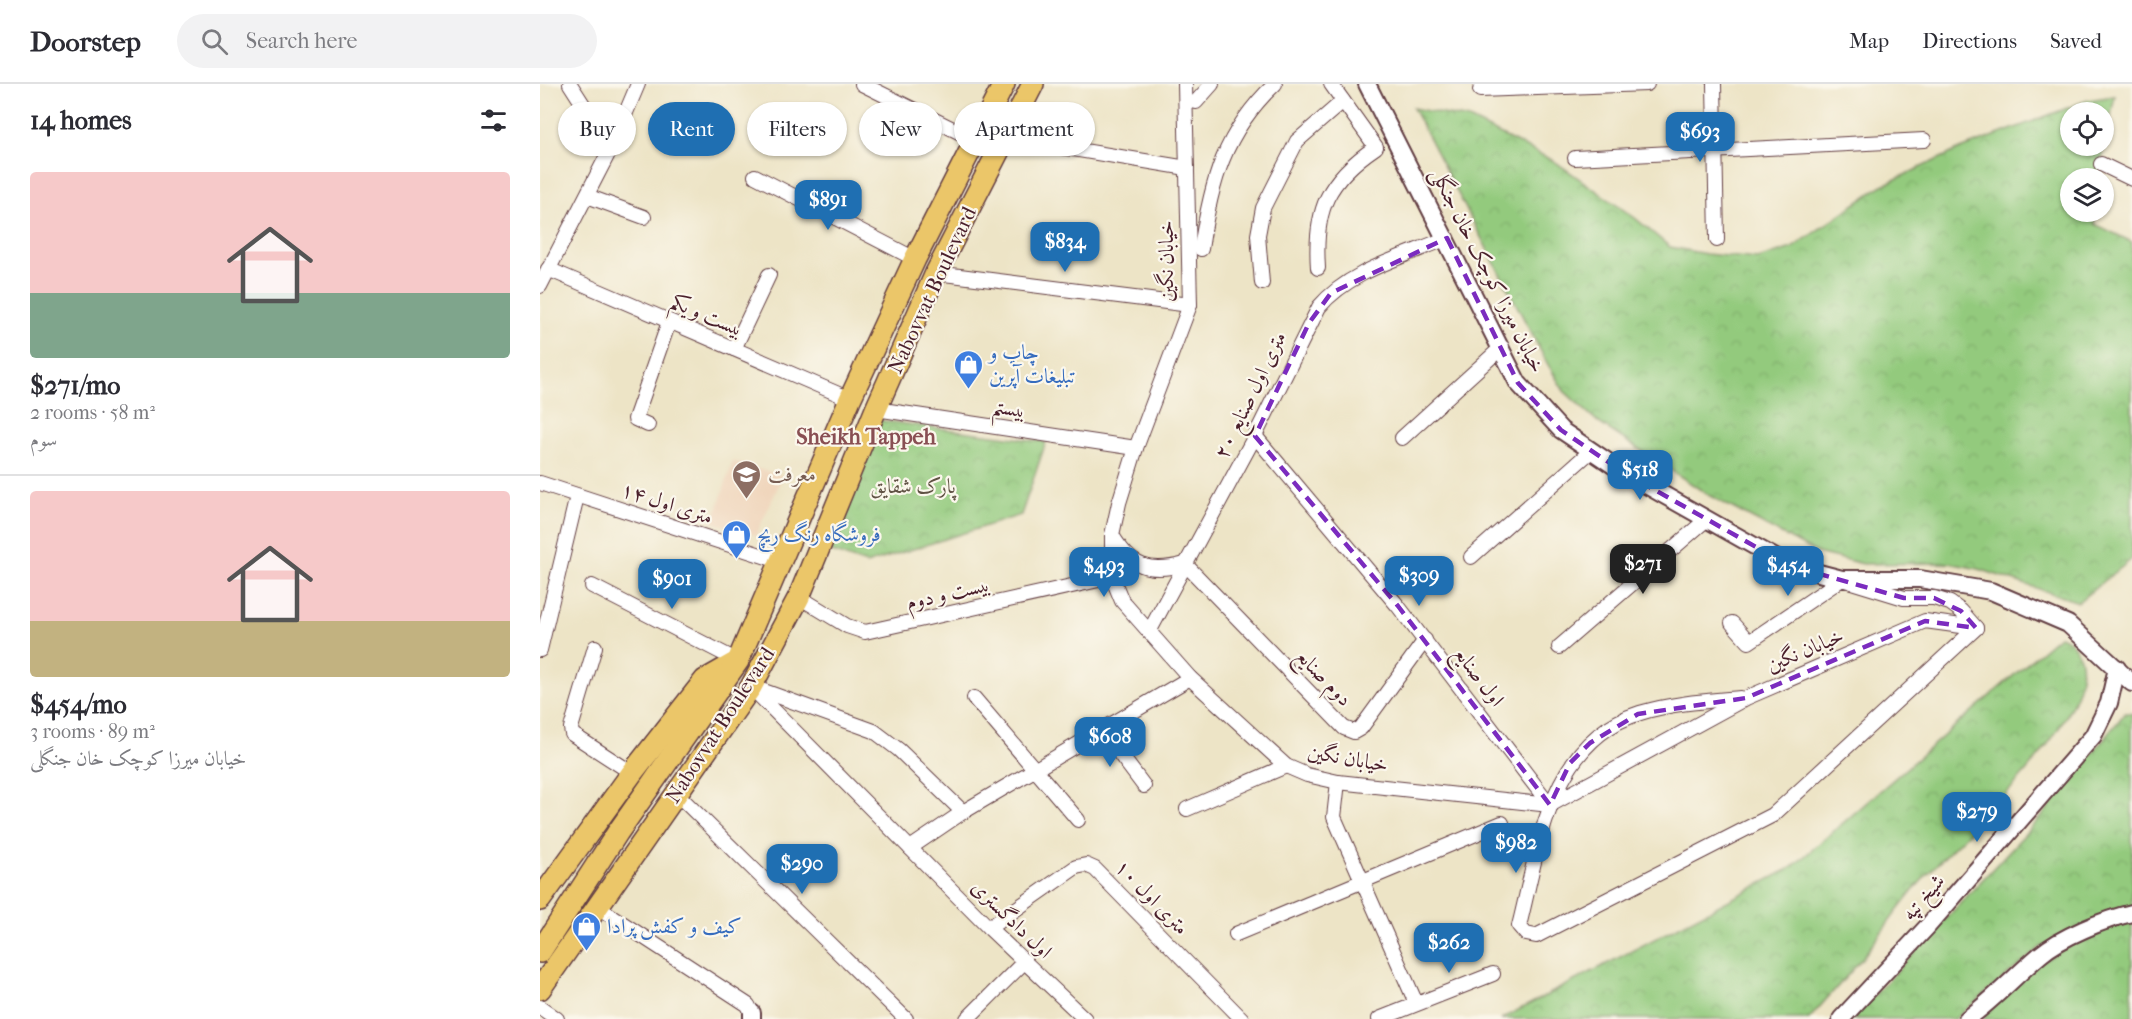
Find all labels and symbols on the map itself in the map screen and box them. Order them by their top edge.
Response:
pin: $693 [1664,112,1736,163]
street label: خیابان میرزا کوچک خان جنگلی [1422,163,1551,378]
pin: $891 [792,180,864,231]
street label: Nabovvat Boulevard [883,202,981,377]
street label: خیابان نگین [1153,220,1179,302]
pin: $834 [1029,222,1101,273]
street label: بیست و یکم [664,289,747,348]
street label: ۲۰ متری اول صنایع [1209,328,1297,466]
place label: چاپ و تبلیغات آپرین [987,340,1076,389]
shop icon: چاپ و تبلیغات آپرین [952,348,984,390]
street label: بیستم [989,394,1028,431]
district label: Sheikh Tappeh [796,424,936,450]
pin: $518 [1604,450,1676,501]
school or university icon: معرفت [731,458,763,500]
place label: معرفت [768,462,816,487]
park label: پارک شقایق [870,474,957,501]
street label: ۱۴ متری اول [618,477,716,529]
shop icon: فروشگاه رنگ ریچ [720,518,752,560]
place label: فروشگاه رنگ ریچ [757,521,881,552]
pin: $271 [1607,544,1679,595]
pin: $454 [1752,546,1824,597]
pin: $493 [1068,547,1140,598]
pin: $309 [1383,556,1455,607]
pin: $901 [636,559,708,610]
street label: بیست و دوم [904,572,994,620]
street label: خیابان نگین [1762,622,1848,678]
street label: اول صنایع [1443,641,1509,715]
street label: Nabovvat Boulevard [661,642,780,807]
street label: دوم صنایع [1286,643,1357,716]
pin: $608 [1074,717,1146,768]
street label: خیابان نگین [1306,738,1390,778]
pin: $279 [1941,792,2013,843]
pin: $982 [1480,823,1552,874]
pin: $290 [766,844,838,895]
street label: ۱۰ متری اول [1110,855,1194,939]
street label: شیخ تپه [1897,869,1955,930]
street label: اول دادگستری [967,875,1057,963]
shop icon: کیف و کفش پرادا [570,910,602,952]
place label: کیف و کفش پرادا [607,914,742,940]
pin: $262 [1413,923,1485,974]

